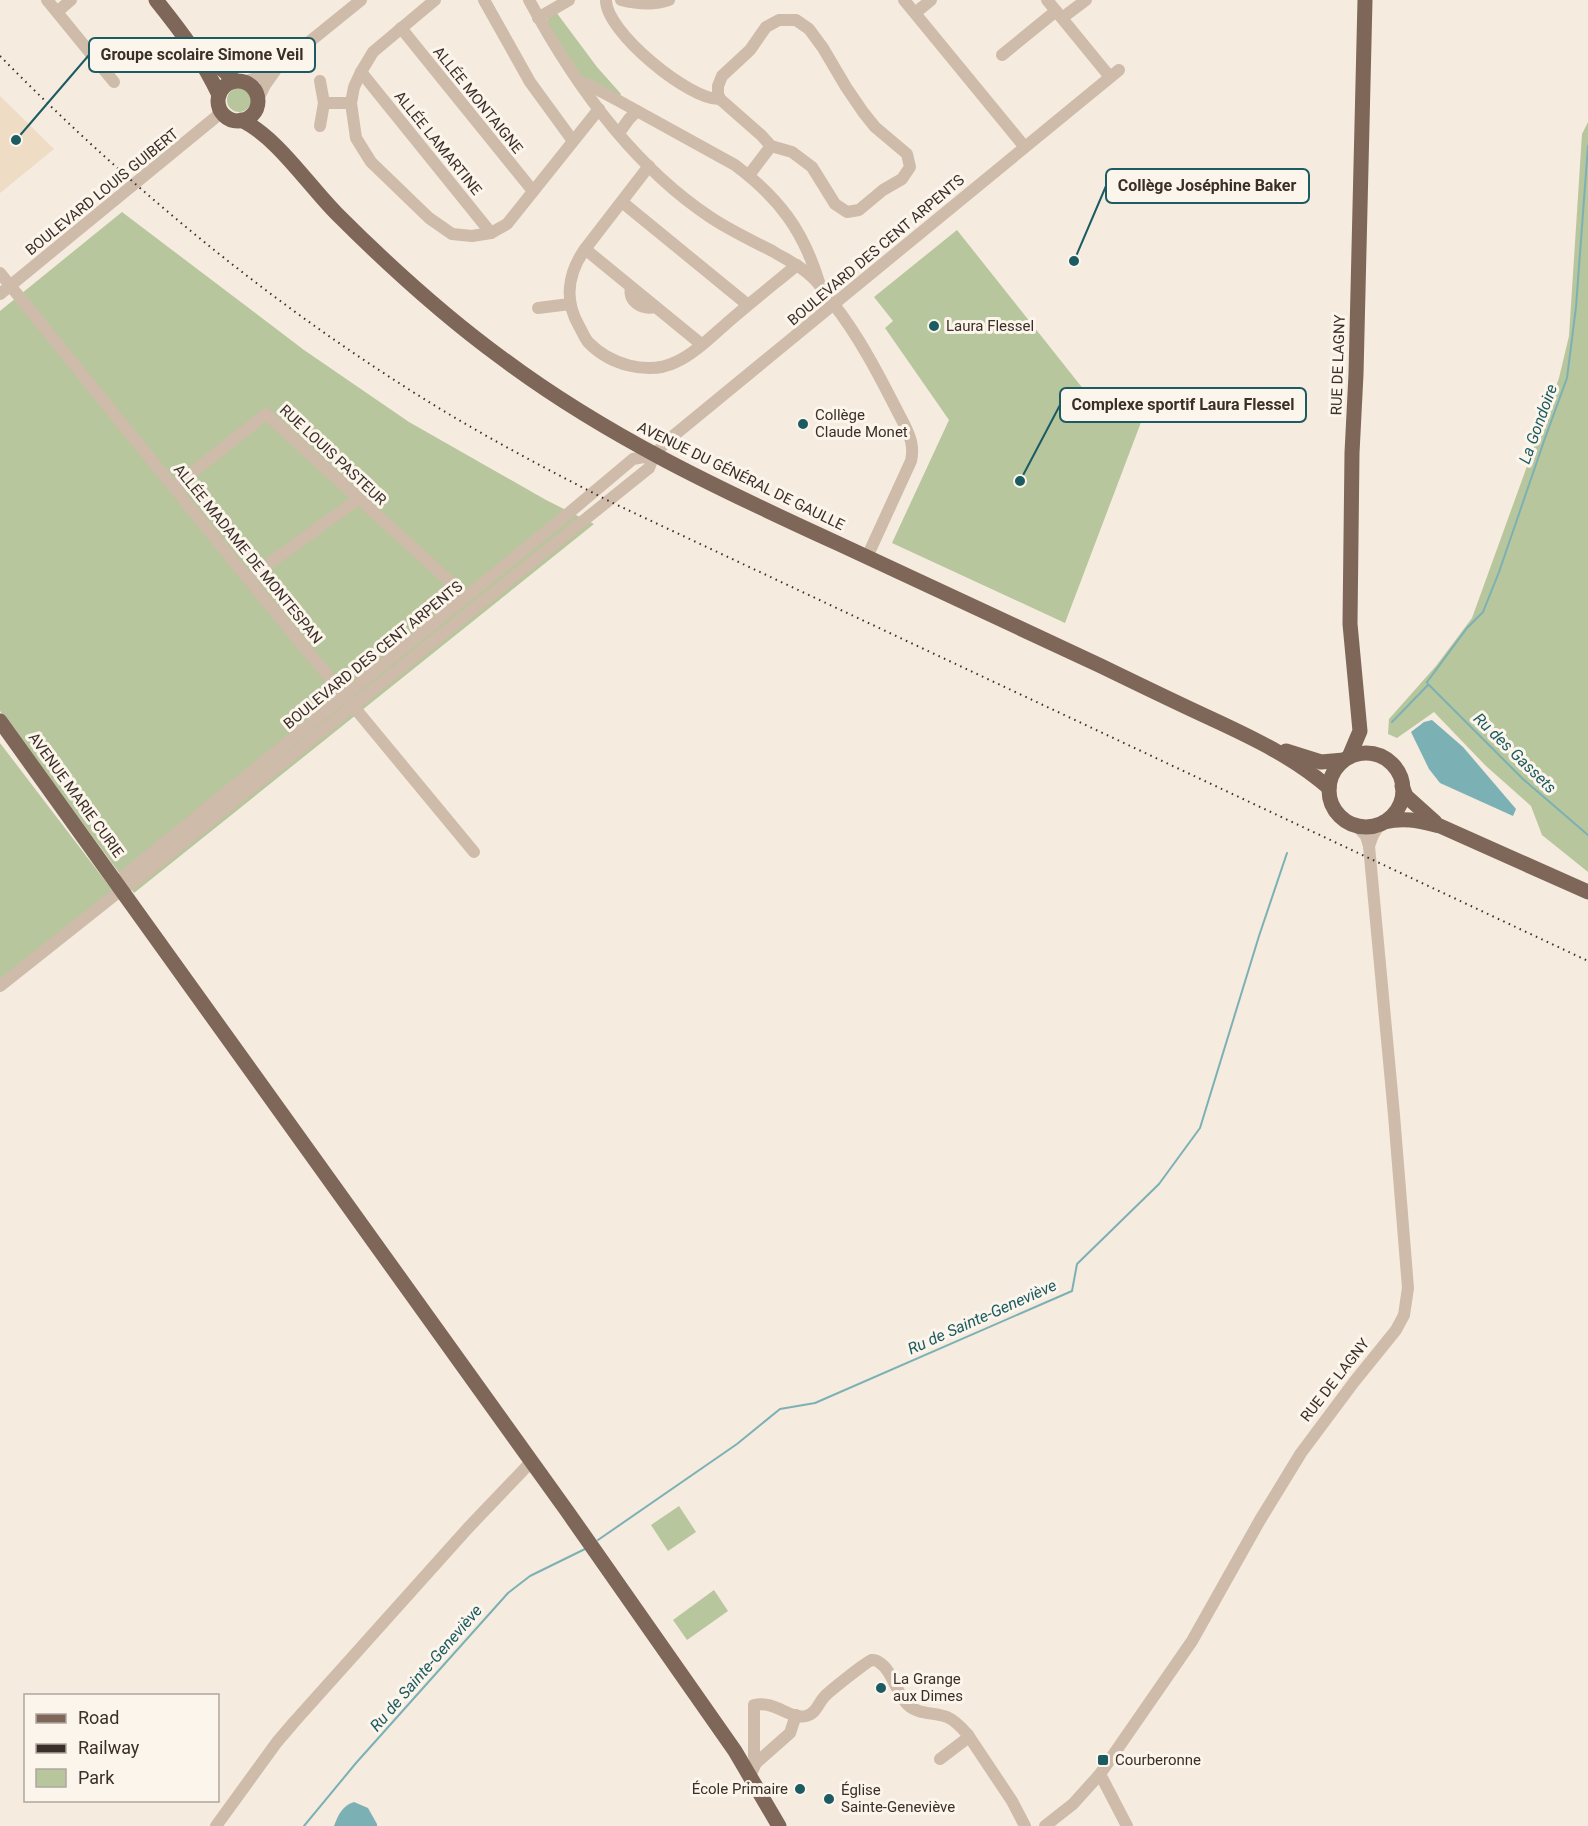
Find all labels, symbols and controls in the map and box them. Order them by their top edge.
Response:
callout: Groupe scolaire Simone Veil [89,38,315,72]
street label: ALLÉE MONTAIGNE [429,43,527,157]
text: Groupe scolaire Simone Veil [101,45,303,64]
street label: ALLÉE LAMARTINE [391,87,486,199]
street label: BOULEVARD LOUIS GUIBERT [22,125,182,259]
callout: Collège Joséphine Baker [1106,169,1309,203]
street label: BOULEVARD DES CENT ARPENTS [784,171,968,329]
text: Collège Joséphine Baker [1118,176,1296,195]
street label: RUE DE LAGNY [1327,314,1349,416]
place label: Laura Flessel [946,317,1034,335]
marker: Laura Flessel [927,319,941,333]
water label: La Gondoire [1515,382,1561,466]
callout: Complexe sportif Laura Flessel [1060,388,1306,422]
text: Complexe sportif Laura Flessel [1072,395,1294,414]
street label: RUE LOUIS PASTEUR [276,401,390,509]
place label: Collège Claude Monet [815,406,908,441]
marker: Collège Claude Monet [796,417,810,431]
street label: AVENUE DU GÉNÉRAL DE GAULLE [634,418,848,534]
street label: ALLÉE MADAME DE MONTESPAN [170,461,326,647]
street label: BOULEVARD DES CENT ARPENTS [280,577,466,733]
water label: Ru des Gassets [1470,709,1560,797]
street label: AVENUE MARIE CURIE [25,729,128,861]
water label: Ru de Sainte-Geneviève [905,1276,1059,1358]
street label: RUE DE LAGNY [1297,1335,1373,1425]
water label: Ru de Sainte-Geneviève [366,1601,486,1735]
place label: La Grange aux Dimes [893,1670,963,1705]
marker: La Grange aux Dimes [874,1681,888,1695]
legend [24,1694,219,1802]
text: Road [78,1707,119,1728]
text: Railway [78,1737,140,1758]
place label: Courberonne [1115,1751,1201,1769]
marker: Courberonne [1096,1753,1110,1767]
text: Park [78,1767,115,1788]
place label: École Primaire [692,1780,788,1798]
place label: Église Sainte-Geneviève [841,1781,955,1816]
marker: École Primaire [793,1782,807,1796]
marker: Église Sainte-Geneviève [822,1792,836,1806]

